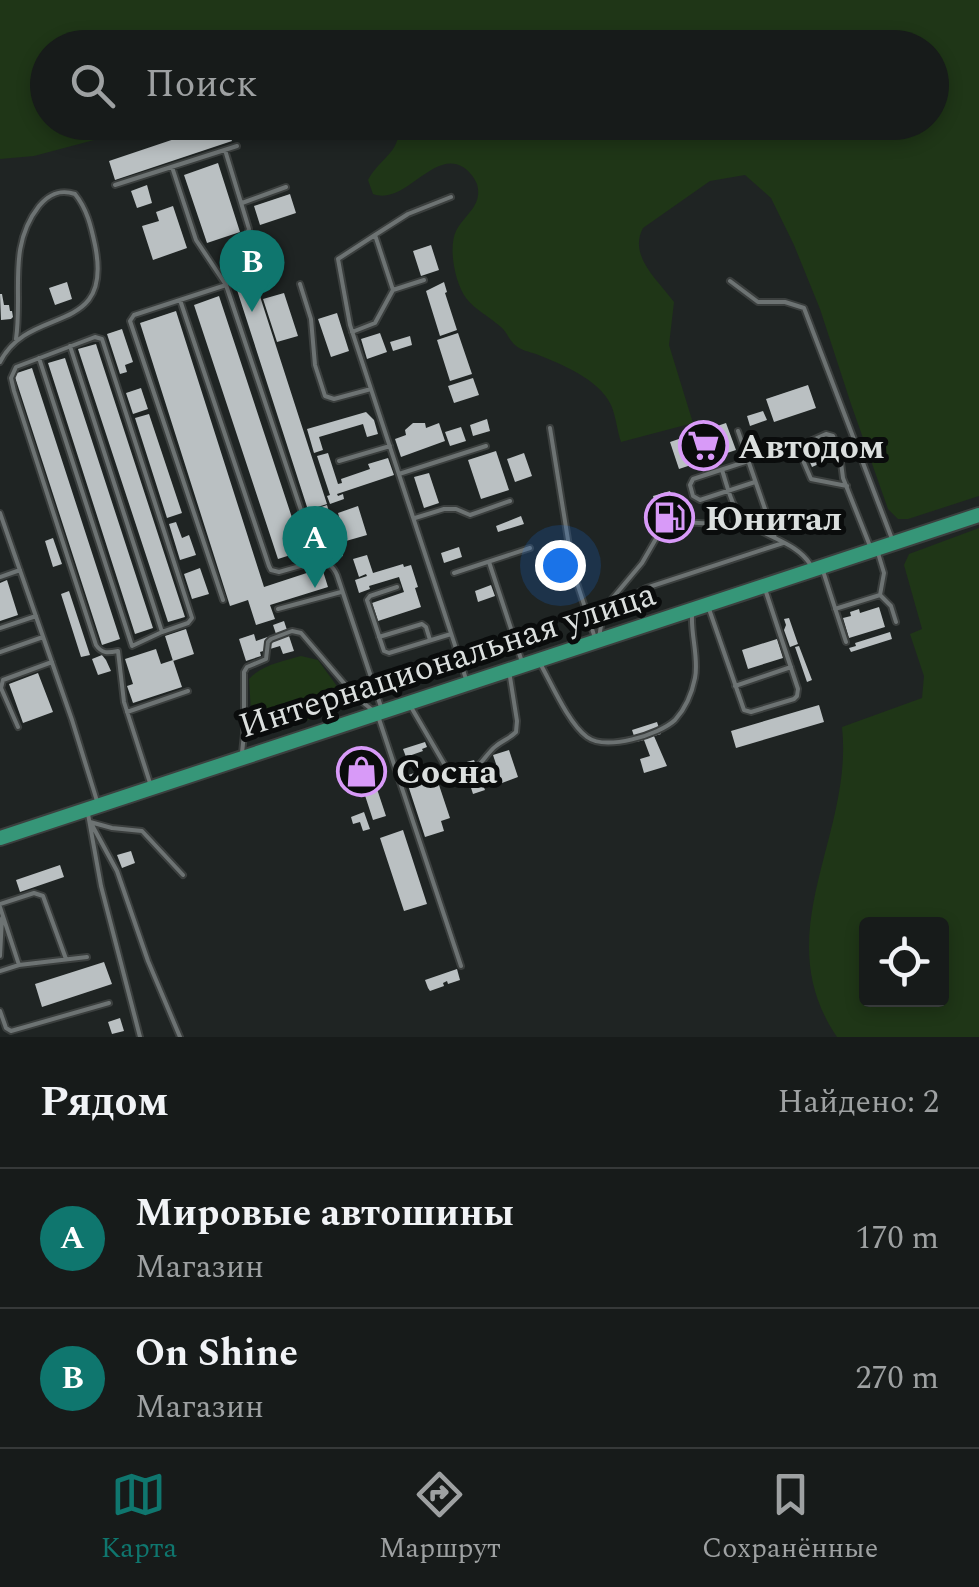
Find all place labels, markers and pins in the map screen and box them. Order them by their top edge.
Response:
pin: B [220,230,284,312]
supermarket icon: Автодом [677,420,729,472]
place label: Автодом [738,421,885,474]
fuel station icon: Юнитал [644,492,696,544]
place label: Юнитал [705,493,842,546]
pin: A [282,506,348,588]
shop icon: Сосна [335,745,387,797]
place label: Сосна [396,746,497,799]

